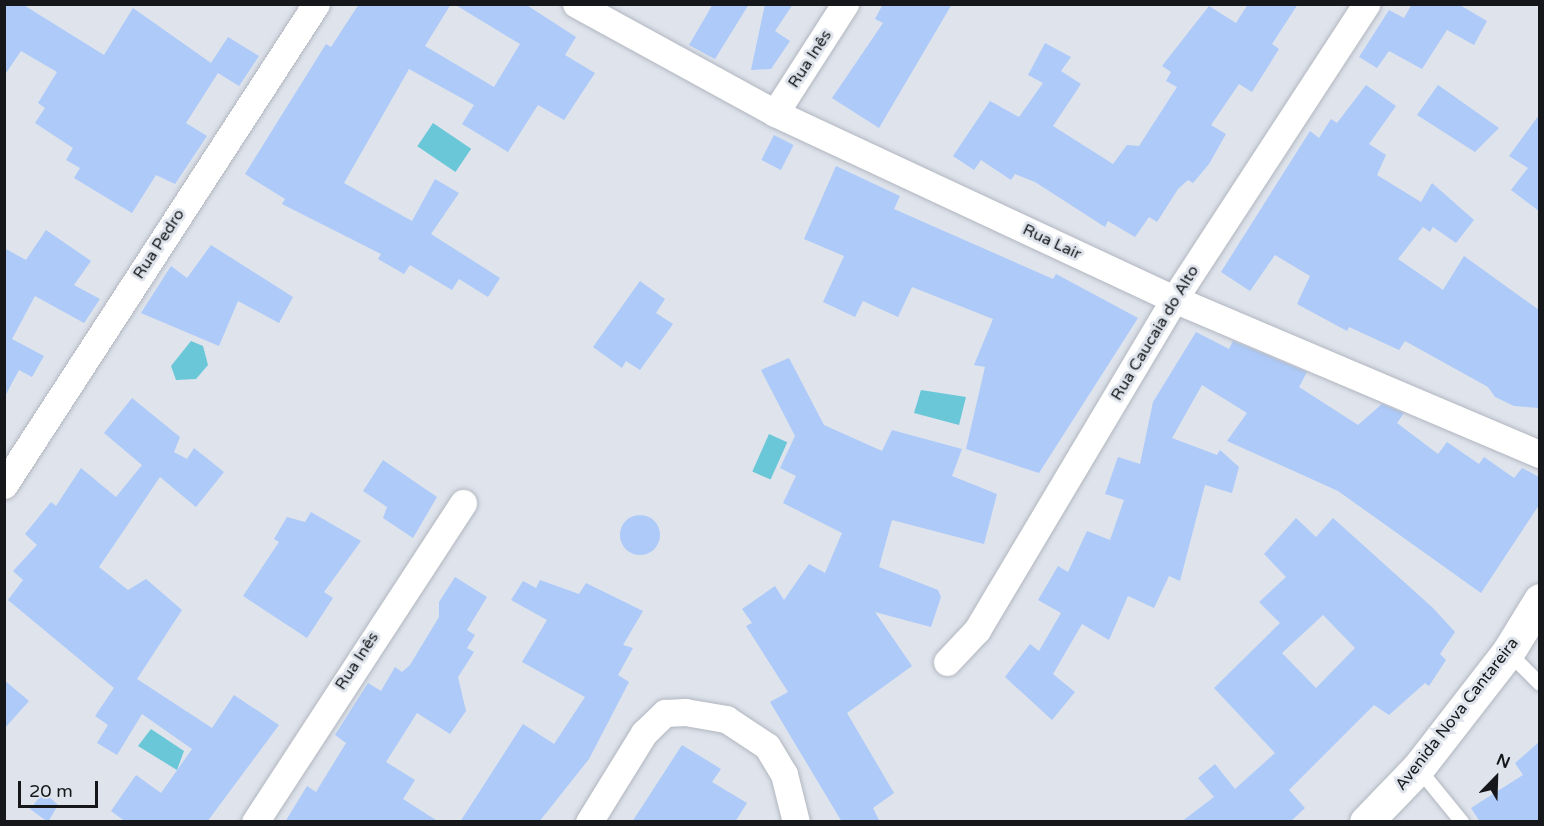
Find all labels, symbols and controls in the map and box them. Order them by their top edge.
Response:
street label: Rua Inês [784,26,836,92]
street label: Rua Pedro [129,205,189,283]
street label: Rua Lair [1020,220,1084,264]
street label: Rua Caucaia do Alto [1107,262,1203,404]
street label: Rua Inês [331,628,383,694]
street label: Avenida Nova Cantareira [1391,634,1523,794]
north arrow [1466,748,1526,808]
scale bar [21,769,100,807]
text: 20 m [29,780,73,802]

